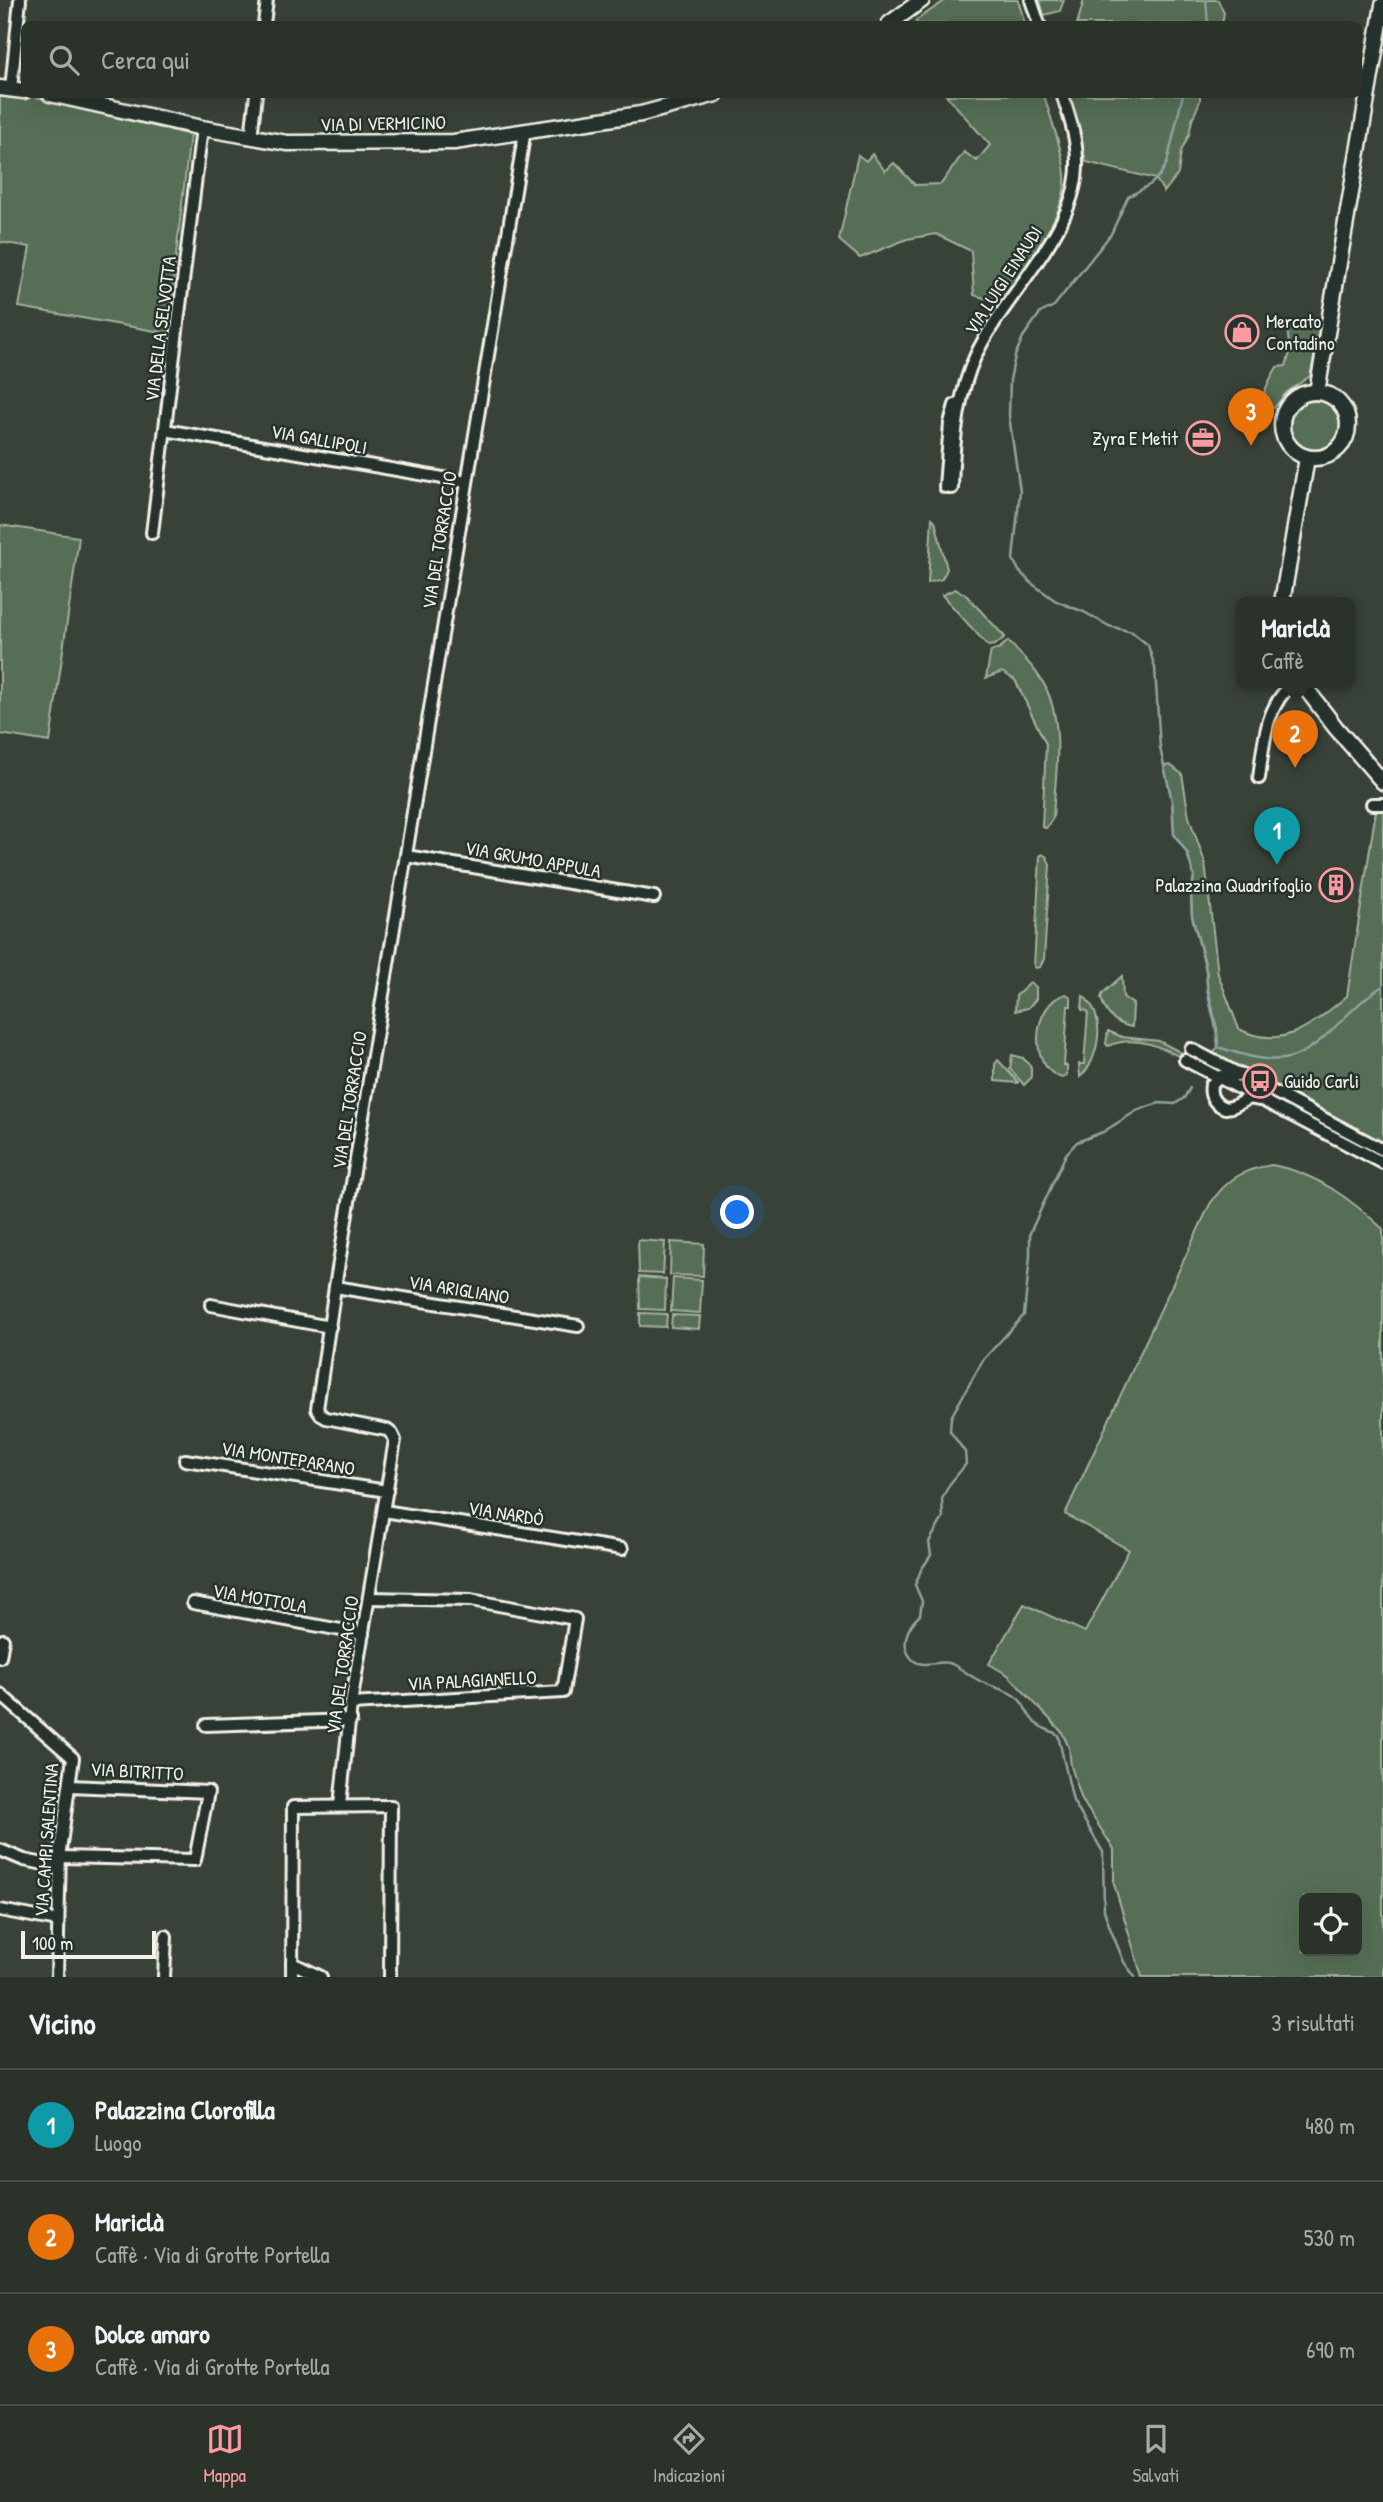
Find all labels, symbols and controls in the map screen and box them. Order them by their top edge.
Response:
search box [21,21,1362,98]
icon: search [45,41,83,79]
text: Cerca qui [101,42,190,77]
street label: VIA DI VERMICINO [320,109,446,137]
street label: VIA LUIGI EINAUDI [958,221,1048,339]
street label: VIA DELLA SELVOTTA [138,255,182,403]
place label: Mercato Contadino [1266,308,1335,356]
shop icon: Mercato Contadino [1223,313,1261,351]
pin: 3 [1228,388,1274,446]
street label: VIA GALLIPOLI [269,418,369,460]
office icon: Zyra E Metit [1184,419,1222,457]
place label: Zyra E Metit [1092,425,1178,451]
street label: VIA DEL TORRACCIO [415,469,463,611]
popup [1236,597,1355,688]
text: Mariclà [1261,610,1330,645]
text: Caffè [1261,645,1304,676]
pin: 2 [1272,710,1318,768]
pin: 1 [1254,807,1300,865]
street label: VIA GRUMO APPULA [463,834,603,884]
building icon: Palazzina Quadrifoglio [1317,866,1355,904]
place label: Palazzina Quadrifoglio [1156,872,1312,898]
street label: VIA DEL TORRACCIO [325,1029,373,1171]
bus stop icon: Guido Carli [1241,1062,1279,1100]
place label: Guido Carli [1284,1068,1359,1094]
your location [720,1195,754,1229]
street label: VIA ARIGLIANO [407,1268,511,1310]
street label: VIA MONTEPARANO [219,1435,357,1481]
street label: VIA NARDÒ [466,1494,546,1532]
street label: VIA MOTTOLA [211,1577,309,1619]
street label: VIA DEL TORRACCIO [319,1594,365,1736]
street label: VIA PALAGIANELLO [407,1664,537,1696]
street label: VIA BITRITTO [90,1756,184,1786]
street label: VIA CAMPI SALENTINA [28,1762,64,1918]
map controls [1299,1893,1362,1956]
button: locate [1299,1893,1362,1956]
scale bar [21,1928,156,1960]
text: 100 m [32,1930,73,1956]
text: Vicino [28,2003,96,2043]
text: 3 risultati [1271,2007,1355,2038]
text: Palazzina Clorofilla [95,2092,275,2127]
text: 1 [47,2110,55,2141]
text: 480 m [1305,2110,1355,2141]
text: Luogo [95,2127,142,2158]
text: Mariclà [95,2204,164,2239]
text: 2 [46,2222,56,2253]
text: 530 m [1304,2222,1355,2253]
text: Caffè · Via di Grotte Portella [95,2239,329,2270]
text: Dolce amaro [95,2316,210,2351]
text: 3 [46,2334,56,2365]
text: 690 m [1306,2334,1355,2365]
text: Caffè · Via di Grotte Portella [95,2351,329,2382]
tab: Mappa [204,2420,246,2488]
tab: Indicazioni [653,2420,725,2488]
tab: Salvati [1132,2420,1179,2488]

